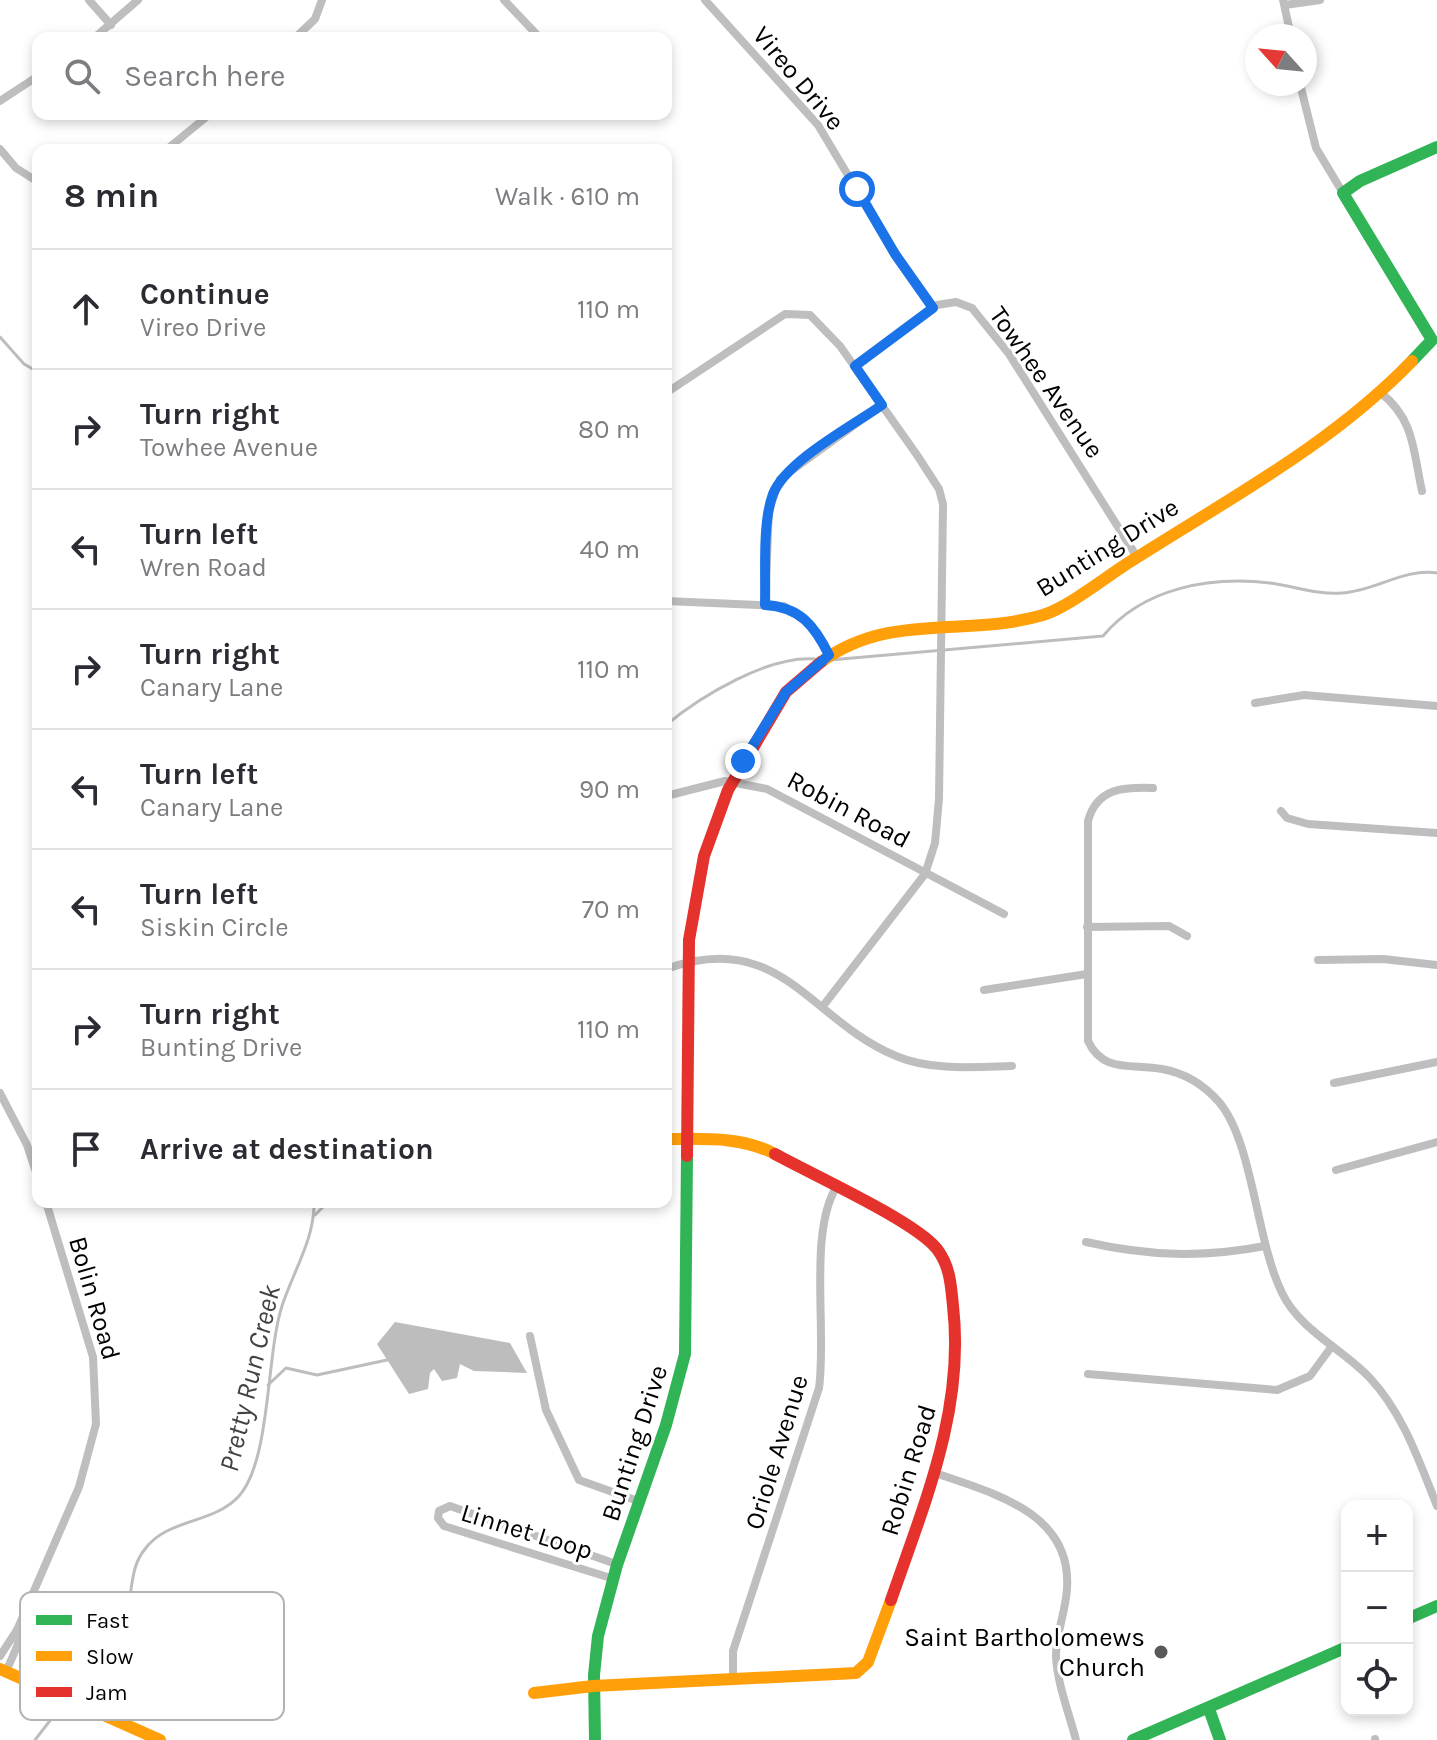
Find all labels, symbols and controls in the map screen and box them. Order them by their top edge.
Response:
street label: Vireo Drive [746,20,851,137]
north arrow [1245,24,1317,96]
search box [32,32,672,120]
icon: search [60,54,104,98]
text: Search here [124,58,285,94]
route start [839,171,875,207]
text: 8 min [64,176,159,216]
text: Walk · 610 m [495,181,640,212]
text: Continue [140,276,270,312]
icon: ahead [64,287,108,331]
text: 110 m [577,294,640,325]
street label: Towhee Avenue [983,300,1110,464]
text: Vireo Drive [140,312,266,343]
text: Turn right [140,396,280,432]
icon: right [64,407,108,451]
text: 80 m [578,414,640,445]
text: Towhee Avenue [140,432,318,463]
street label: Bunting Drive [1030,491,1184,604]
text: Turn left [140,516,258,552]
icon: left [64,527,108,571]
text: 40 m [580,534,640,565]
text: Wren Road [140,552,267,583]
text: Turn right [140,636,280,672]
icon: right [64,647,108,691]
text: 110 m [577,654,640,685]
text: Canary Lane [140,672,283,703]
route end [725,743,761,779]
text: Turn left [140,756,258,792]
street label: Robin Road [782,764,916,855]
icon: left [64,767,108,811]
text: 90 m [579,774,640,805]
text: Canary Lane [140,792,283,823]
text: Turn left [140,876,258,912]
icon: left [64,887,108,931]
text: 70 m [582,894,640,925]
text: Siskin Circle [140,912,289,943]
text: Turn right [140,996,280,1032]
icon: right [64,1007,108,1051]
text: 110 m [577,1014,640,1045]
text: Bunting Drive [140,1032,302,1063]
icon: arrive [64,1127,108,1171]
text: Arrive at destination [140,1131,434,1167]
street label: Bolin Road [62,1233,127,1364]
water label: Pretty Run Creek [212,1281,287,1475]
street label: Bunting Drive [595,1361,674,1525]
street label: Oriole Avenue [738,1371,815,1533]
street label: Robin Road [874,1401,943,1539]
street label: Linnet Loop [457,1497,597,1566]
map controls [1341,1500,1413,1716]
button: + [1341,1500,1413,1572]
button: − [1341,1572,1413,1644]
legend [20,1592,284,1720]
text: Fast [86,1608,129,1634]
place label: Saint Bartholomews Church [904,1622,1145,1683]
marker: Saint Bartholomews Church [1152,1643,1170,1661]
text: Slow [86,1644,133,1670]
button: locate [1341,1644,1413,1716]
text: Jam [86,1680,128,1706]

